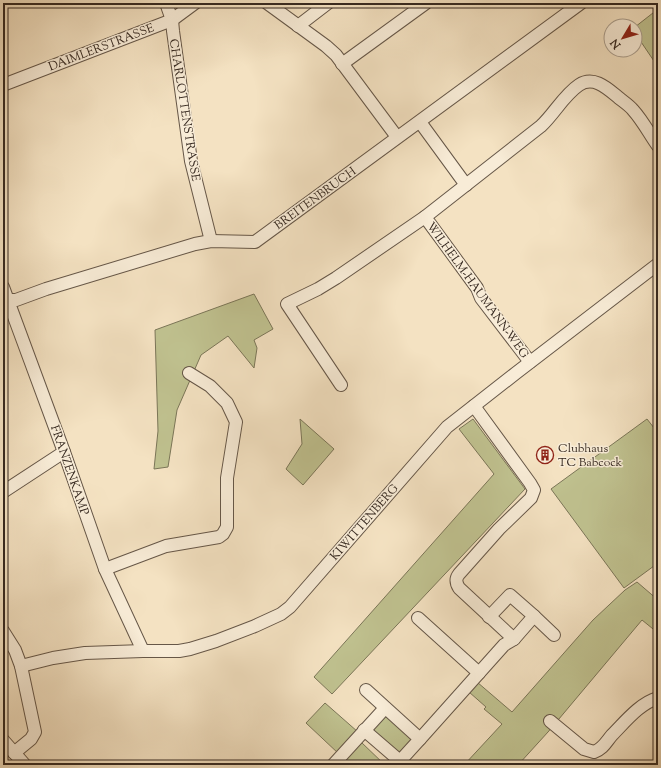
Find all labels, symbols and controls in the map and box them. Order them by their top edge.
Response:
north arrow [603,18,643,58]
street label: DAIMLERSTRASSE [46,19,157,76]
text: N [607,35,626,53]
street label: CHARLOTTENSTRASSE [164,38,204,183]
street label: BREITENBRUCH [271,163,361,235]
street label: WILHELM-HAUMANN-WEG [422,219,533,363]
street label: FRANZENKAMP [45,423,93,518]
place label: Clubhaus TC Babcock [558,440,623,472]
building icon: Clubhaus TC Babcock [535,445,555,465]
street label: KIWITTENBERG [326,480,403,565]

